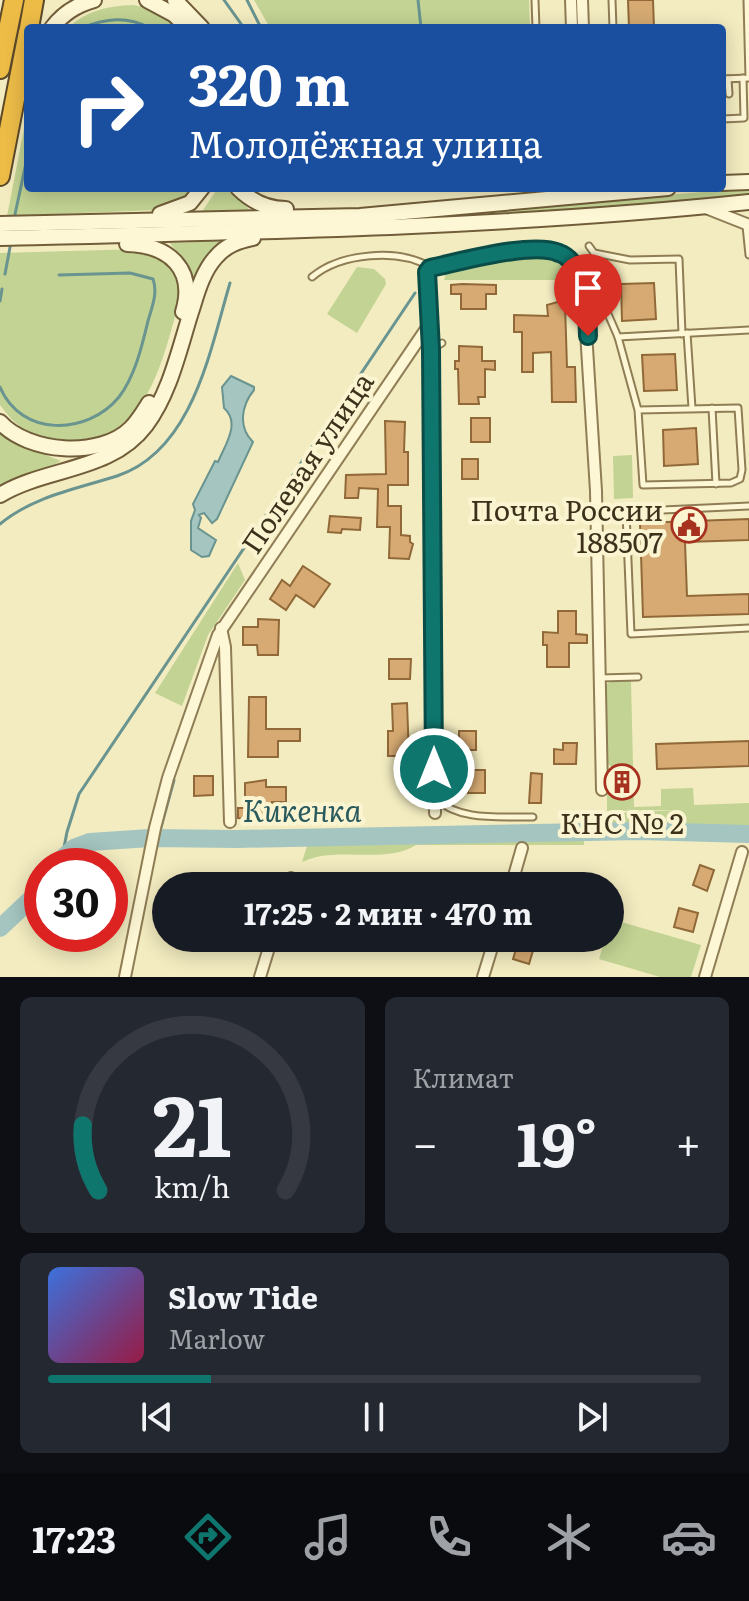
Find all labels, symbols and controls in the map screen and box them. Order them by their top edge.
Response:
text: 320 m [188,40,350,123]
icon: right [56,56,160,160]
text: Молодёжная улица [188,116,542,169]
pin [554,254,622,336]
icon: arrive [566,266,610,310]
street label: Полевая улица [230,363,382,561]
place label: Почта России 188507 [470,488,663,562]
public building icon: Почта России 188507 [670,506,708,544]
position arrow [392,727,476,811]
building icon: КНС № 2 [603,763,641,801]
water label: Кикенка [242,787,362,831]
place label: КНС № 2 [560,801,684,843]
speed limit sign: 30 [24,848,128,952]
text: 17:25 · 2 мин · 470 m [244,890,532,934]
text: Климат [413,1057,514,1096]
text: 21 [153,1059,232,1183]
text: 19° [516,1096,597,1185]
text: − [413,1108,438,1174]
text: + [675,1108,701,1174]
text: km/h [154,1164,230,1207]
text: Slow Tide [168,1274,318,1318]
text: Marlow [168,1318,265,1357]
icon: previous [135,1395,179,1439]
icon: pause [352,1395,396,1439]
icon: next [570,1395,614,1439]
icon: directions [180,1509,236,1565]
icon: music [300,1509,356,1565]
icon: phone [421,1509,477,1565]
icon: climate [541,1509,597,1565]
icon: car [661,1509,717,1565]
text: 17:23 [32,1511,116,1564]

